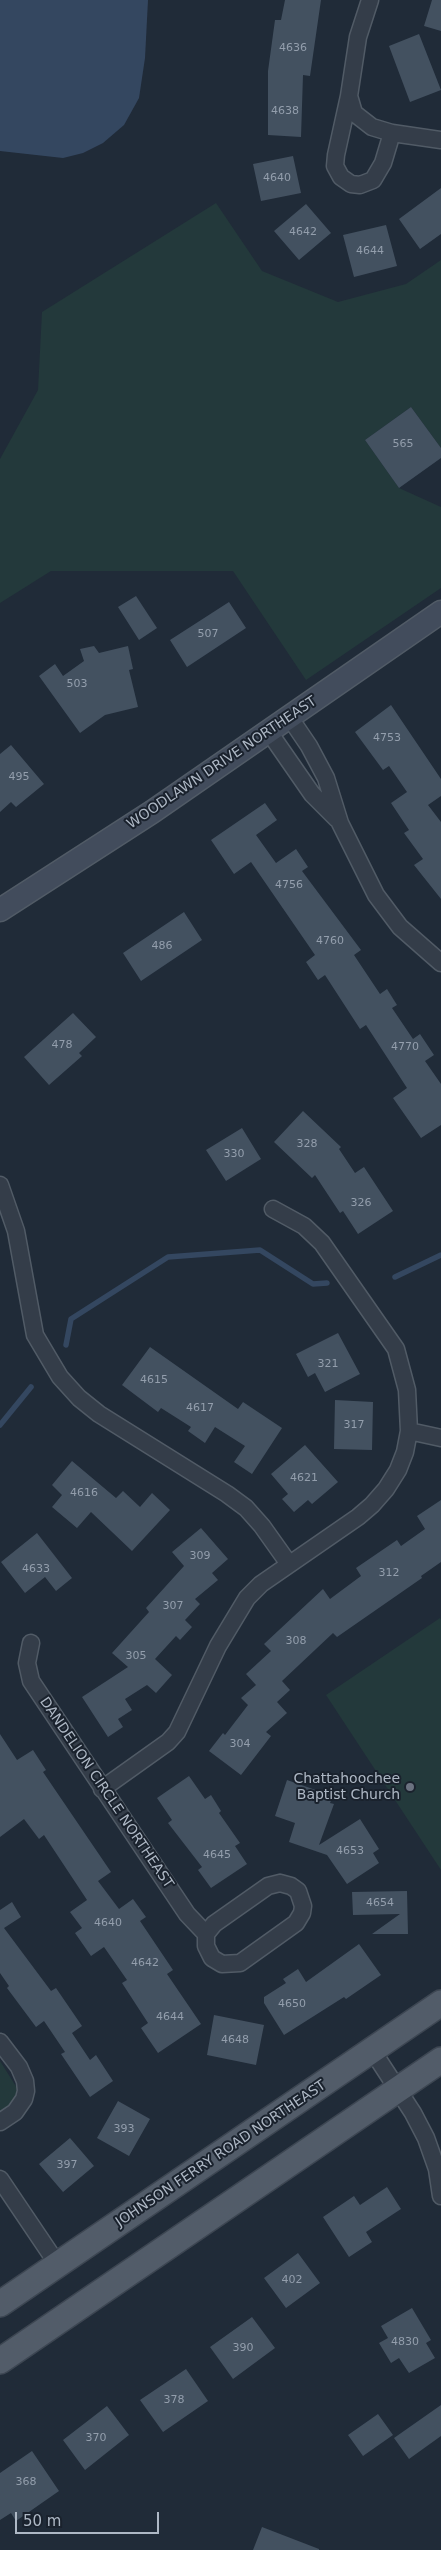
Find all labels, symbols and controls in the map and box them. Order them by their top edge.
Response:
house number: 4636 [279,41,307,55]
house number: 4638 [271,104,299,118]
house number: 4640 [263,171,291,185]
house number: 4642 [289,225,317,239]
house number: 4644 [356,244,384,258]
house number: 565 [393,437,413,451]
house number: 507 [198,627,218,641]
house number: 503 [67,677,87,691]
street label: WOODLAWN DRIVE NORTHEAST [124,693,320,833]
house number: 4753 [373,731,401,745]
house number: 495 [9,770,29,784]
house number: 4756 [275,878,303,892]
house number: 4760 [316,934,344,948]
house number: 486 [152,939,172,953]
house number: 478 [52,1038,72,1052]
house number: 4770 [391,1040,419,1054]
house number: 328 [297,1137,317,1151]
house number: 330 [224,1147,244,1161]
house number: 326 [351,1196,371,1210]
house number: 321 [318,1357,338,1371]
house number: 4615 [140,1373,168,1387]
house number: 4617 [186,1401,214,1415]
house number: 317 [344,1418,364,1432]
house number: 4621 [290,1471,318,1485]
house number: 4616 [70,1486,98,1500]
house number: 309 [190,1549,210,1563]
house number: 4633 [22,1562,50,1576]
house number: 312 [379,1566,399,1580]
house number: 307 [163,1599,183,1613]
house number: 308 [286,1634,306,1648]
house number: 305 [126,1649,146,1663]
street label: DANDELION CIRCLE NORTHEAST [36,1694,176,1892]
house number: 304 [230,1737,250,1751]
place label: Chattahoochee Baptist Church [293,1771,400,1804]
marker: Chattahoochee Baptist Church [404,1781,416,1793]
house number: 4653 [336,1844,364,1858]
house number: 4645 [203,1848,231,1862]
house number: 4654 [366,1896,394,1910]
house number: 4640 [94,1916,122,1930]
house number: 4642 [131,1956,159,1970]
house number: 4650 [278,1997,306,2011]
house number: 4644 [156,2010,184,2024]
house number: 4648 [221,2033,249,2047]
street label: JOHNSON FERRY ROAD NORTHEAST [113,2077,329,2231]
house number: 393 [114,2122,134,2136]
house number: 397 [57,2158,77,2172]
house number: 402 [282,2273,302,2287]
house number: 4830 [391,2335,419,2349]
house number: 390 [233,2341,253,2355]
house number: 378 [164,2393,184,2407]
house number: 370 [86,2431,106,2445]
house number: 368 [16,2475,36,2489]
scale bar [18,2502,161,2534]
text: 50 m [23,2512,61,2530]

